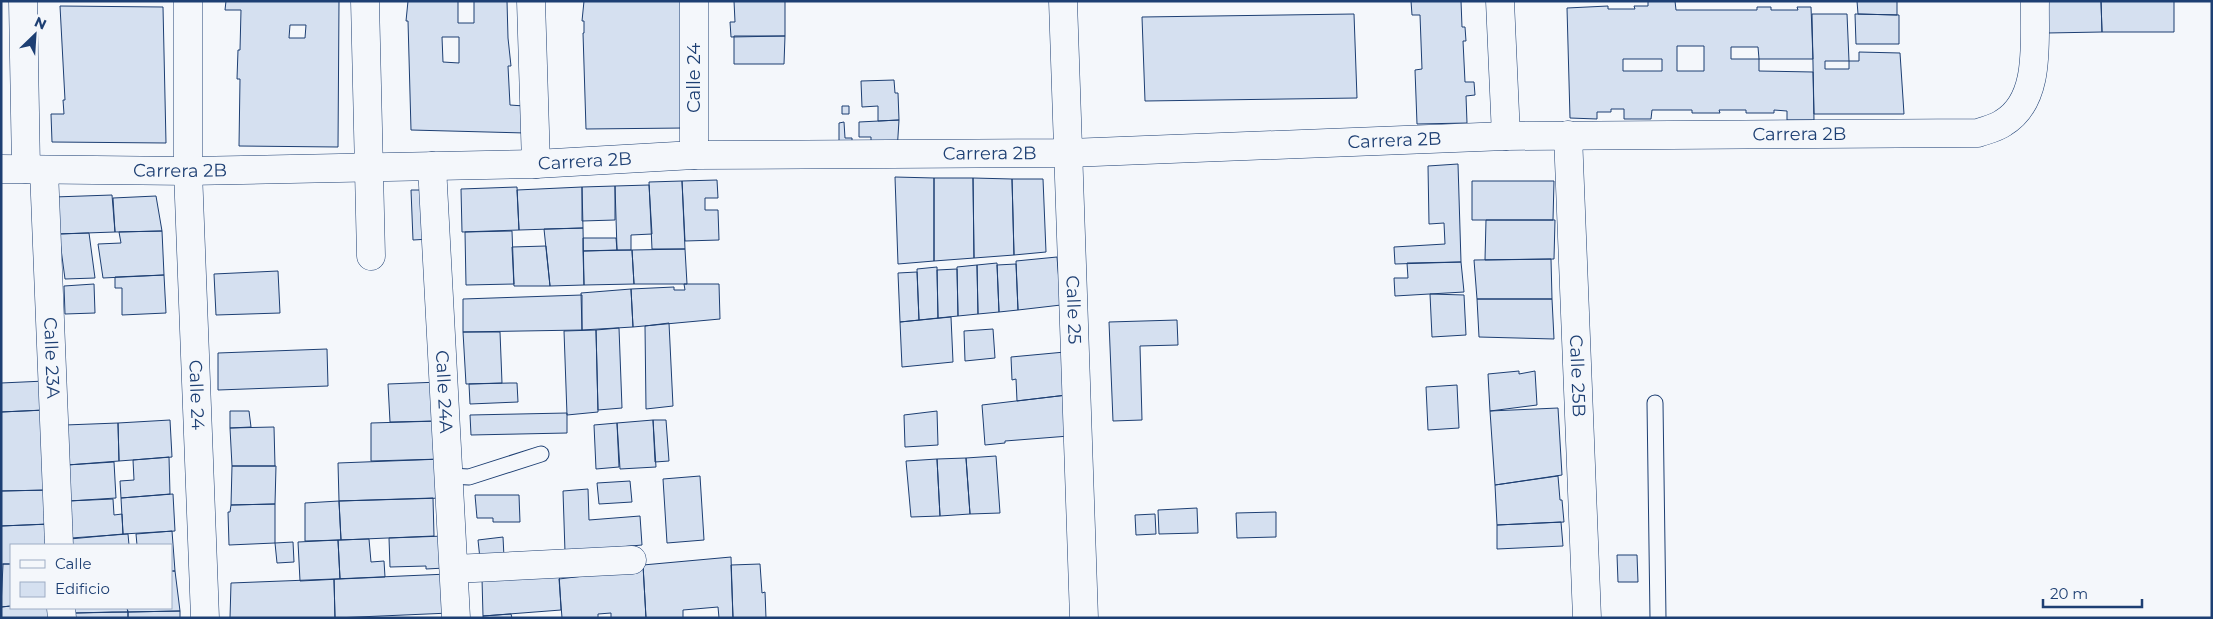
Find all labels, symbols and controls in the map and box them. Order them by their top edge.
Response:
north arrow [10,10,60,60]
text: N [32,13,49,34]
street label: Calle 24 [683,43,705,113]
street label: Carrera 2B [1752,123,1846,145]
street label: Carrera 2B [1347,128,1442,153]
street label: Carrera 2B [943,142,1037,165]
street label: Carrera 2B [537,148,632,175]
street label: Carrera 2B [133,159,227,182]
street label: Calle 25 [1061,275,1086,345]
street label: Calle 23A [39,317,64,399]
street label: Calle 25B [1565,334,1590,417]
street label: Calle 24A [431,350,457,434]
street label: Calle 24 [184,359,209,430]
legend [10,544,172,609]
text: Calle [55,554,92,573]
scale bar [2043,576,2142,608]
text: Edificio [55,579,110,598]
text: 20 m [2050,584,2088,603]

